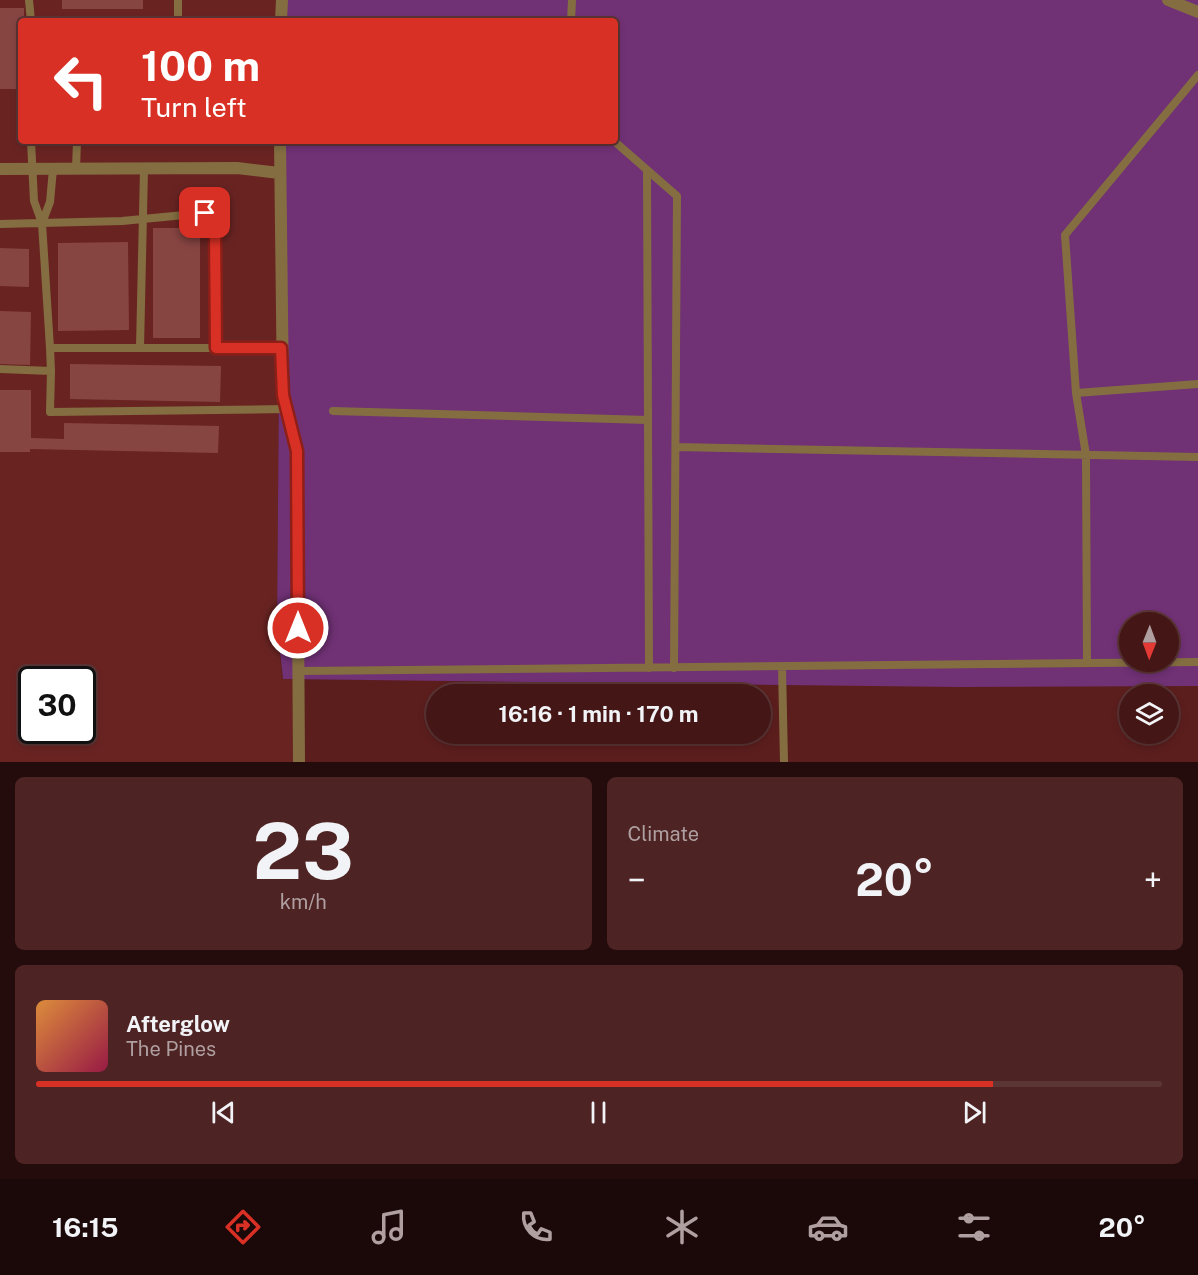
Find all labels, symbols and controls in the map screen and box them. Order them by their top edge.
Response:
text: 100 m [141,41,260,90]
icon: left [42,42,120,120]
text: Turn left [141,91,247,123]
pin [179,187,230,238]
icon: arrive [188,196,221,229]
position arrow [266,596,330,660]
north arrow [1119,612,1179,672]
map controls [1119,612,1179,744]
speed limit sign: 30 [18,666,96,744]
button: layers [1119,684,1179,744]
text: 16:16 · 1 min · 170 m [499,701,698,727]
text: 23 [253,805,354,897]
text: Climate [628,822,699,846]
text: 20° [855,853,934,906]
text: − [628,861,646,899]
text: + [1144,861,1162,899]
text: km/h [280,890,327,914]
text: Afterglow [126,1011,230,1037]
text: The Pines [126,1037,216,1061]
icon: previous [207,1096,240,1129]
icon: pause [582,1096,615,1129]
icon: next [958,1096,991,1129]
icon: directions [222,1206,264,1248]
icon: music [368,1206,410,1248]
icon: phone [515,1206,557,1248]
icon: climate [661,1206,703,1248]
icon: car [807,1206,849,1248]
icon: filters [953,1206,995,1248]
text: 16:15 [52,1211,118,1243]
text: 20° [1099,1211,1146,1243]

